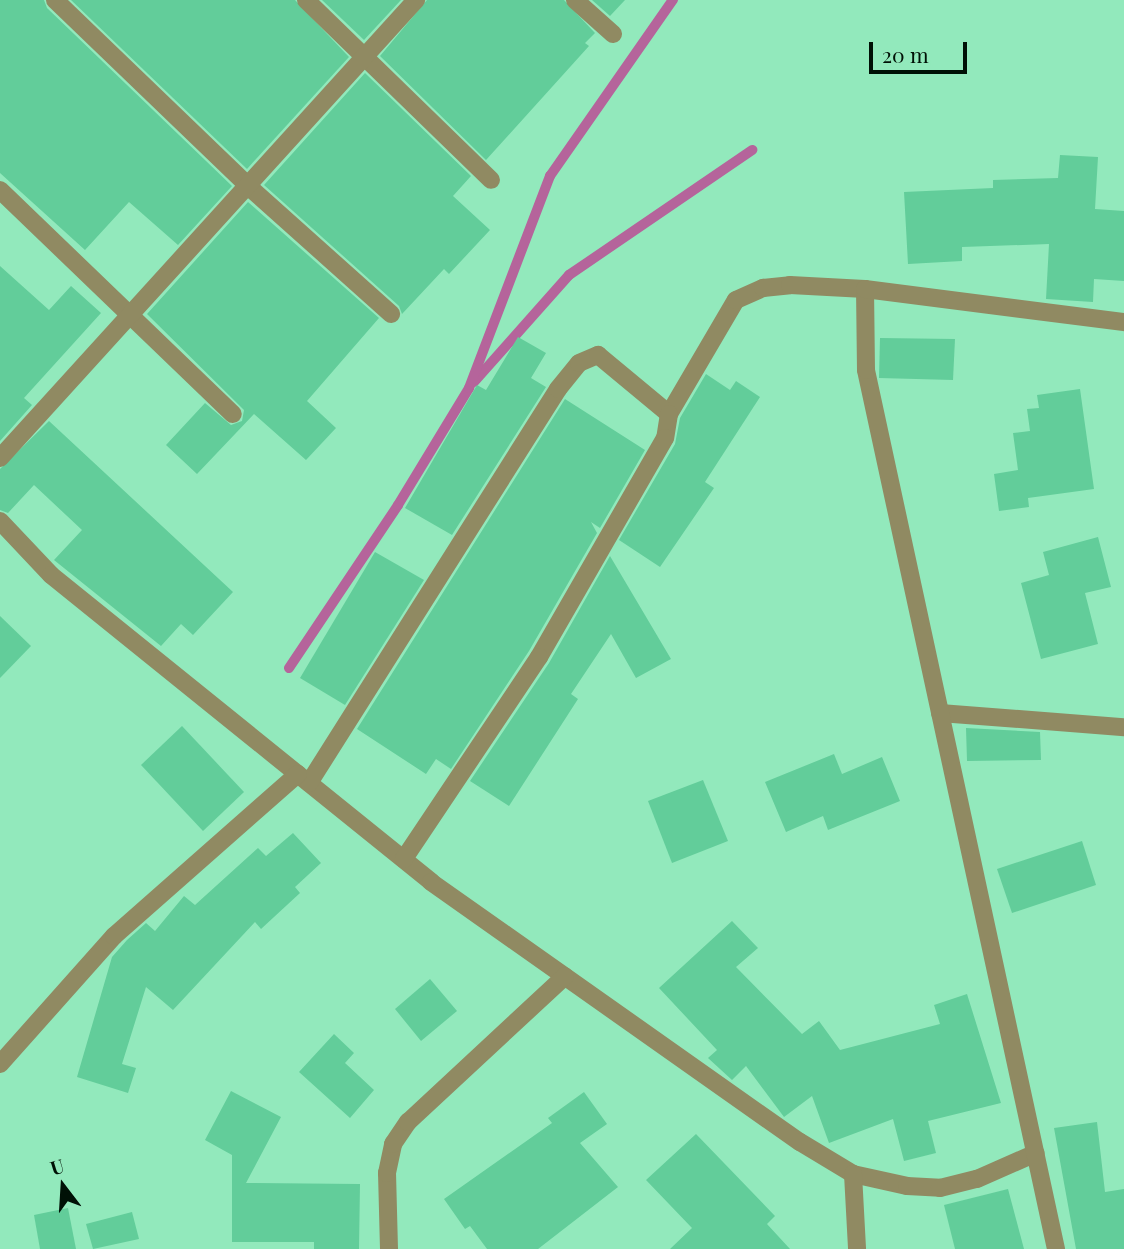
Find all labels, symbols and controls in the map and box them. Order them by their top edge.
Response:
scale bar [872,28,970,72]
text: 20 m [882,40,929,68]
north arrow [28,1151,98,1221]
text: U [47,1152,67,1180]

